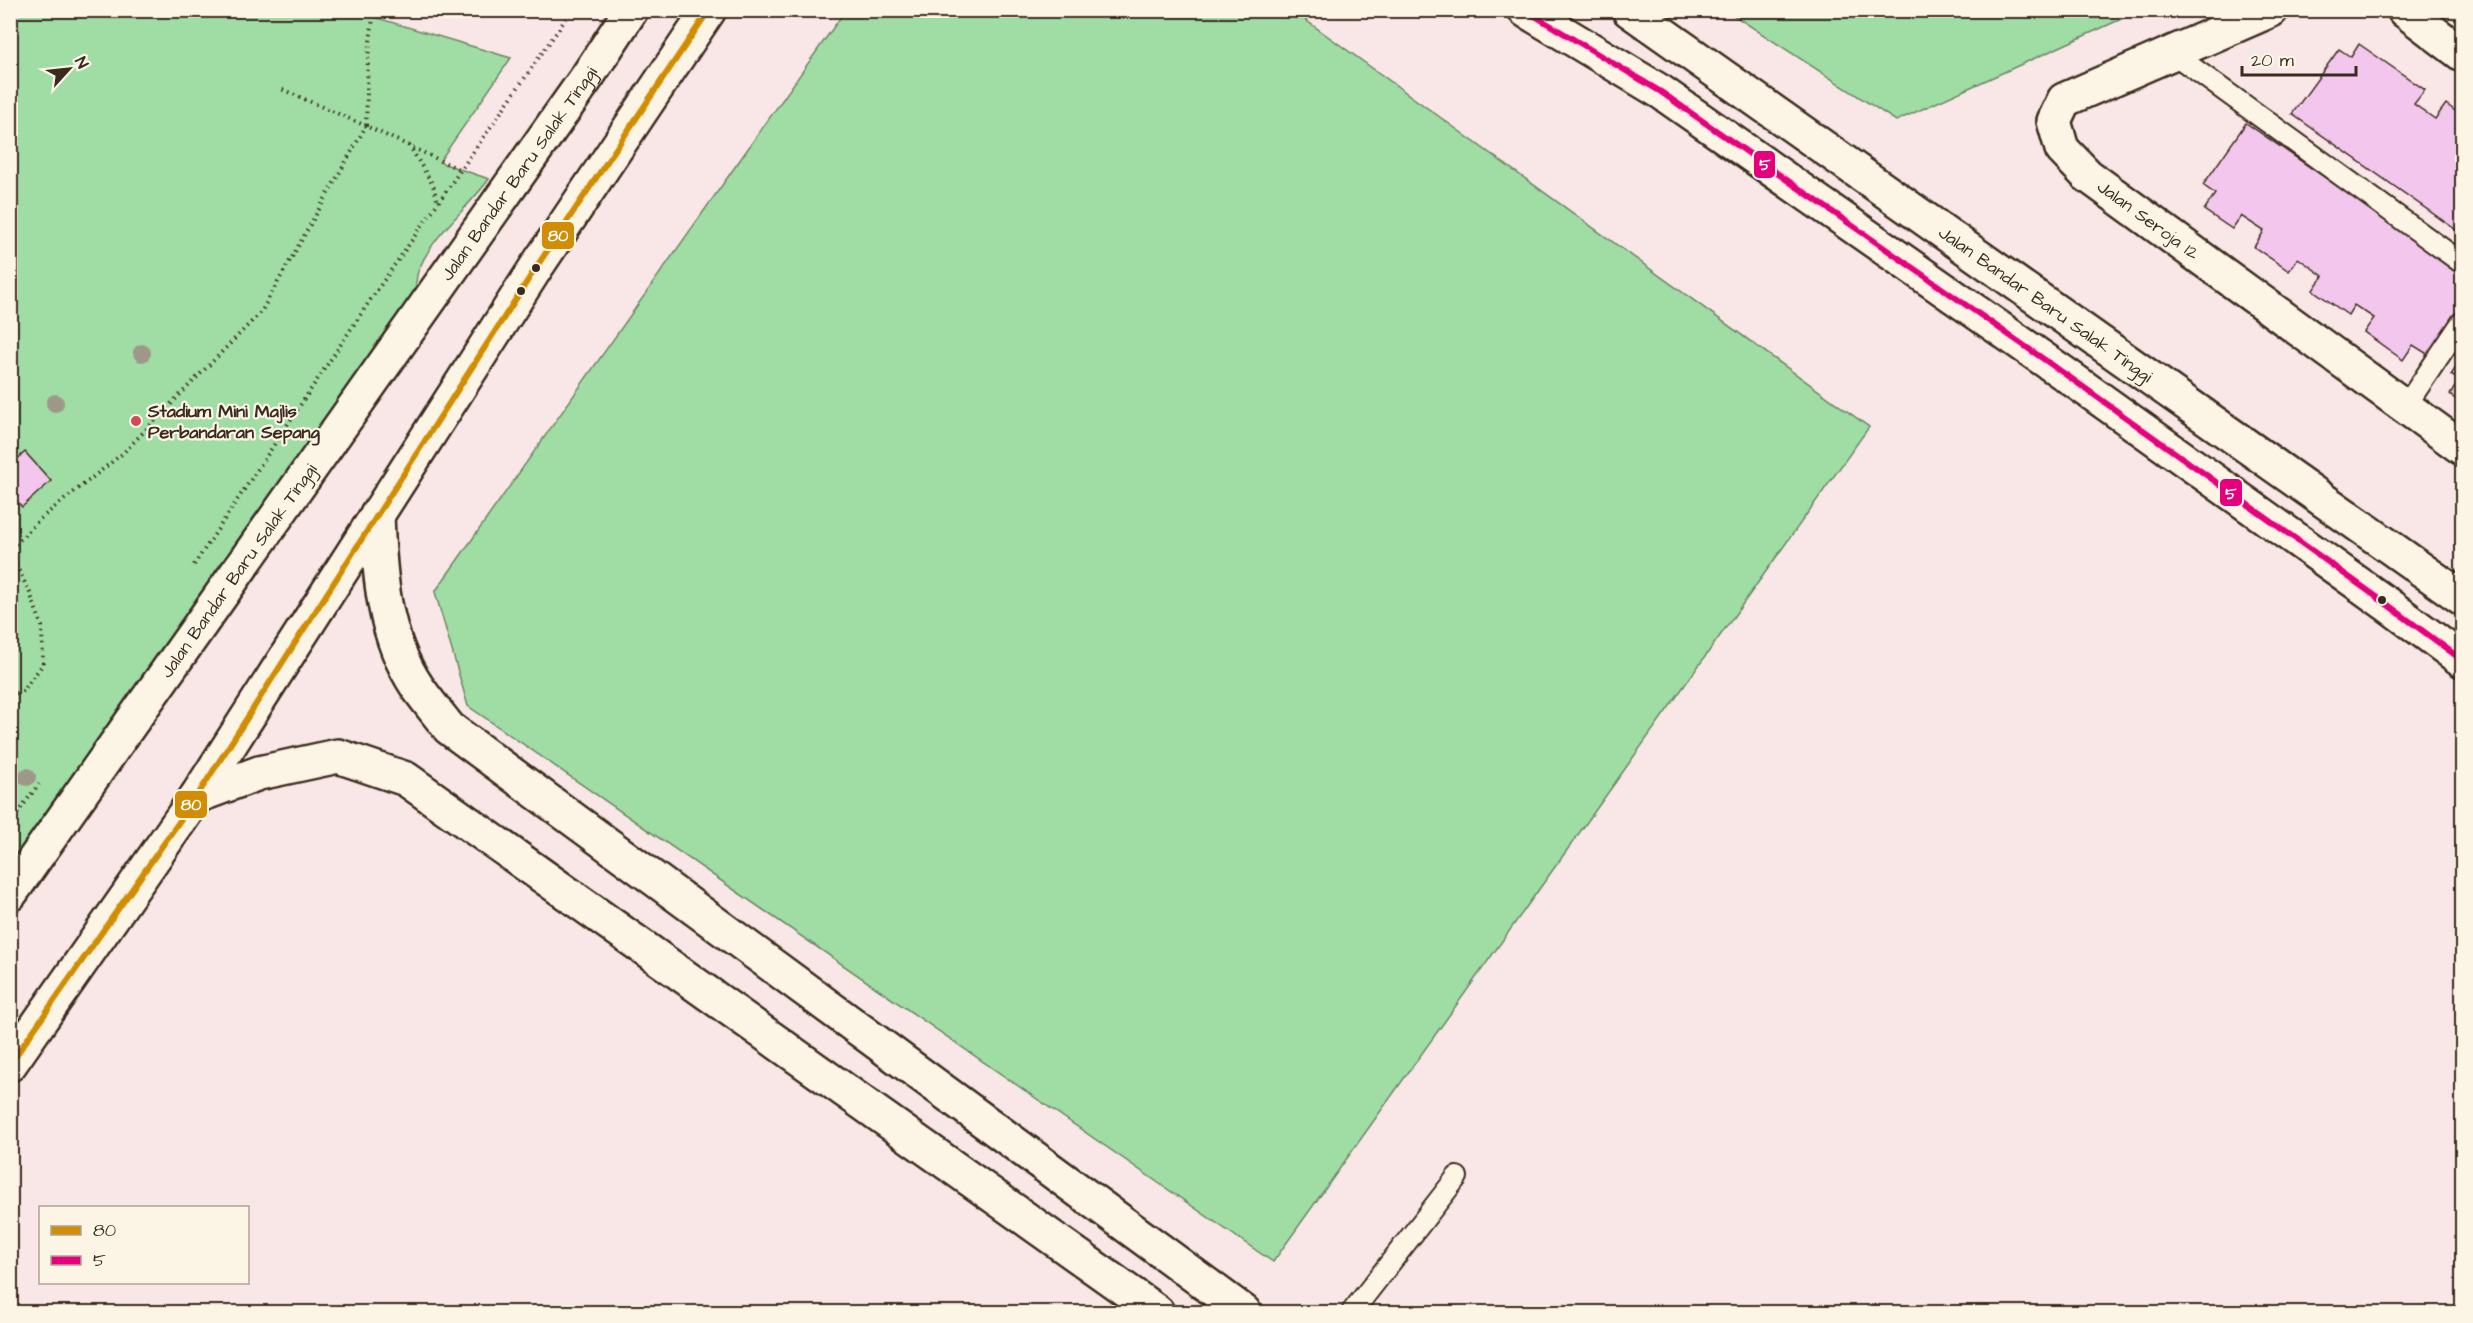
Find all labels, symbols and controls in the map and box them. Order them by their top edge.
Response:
north arrow [39,39,99,99]
scale bar [2242,39,2356,77]
text: 20 m [2251,48,2294,73]
text: N [69,53,94,72]
street label: Jalan Bandar Baru Salak Tinggi [435,62,604,286]
line badge: 5 [1753,150,1776,179]
text: 5 [1759,154,1771,176]
street label: Jalan Seroja 12 [2092,174,2205,266]
street label: Jalan Bandar Baru Salak Tinggi [1933,220,2158,389]
line badge: 80 [541,221,575,250]
text: 80 [548,225,568,247]
unlabelled marker [530,262,542,274]
unlabelled marker [515,285,527,297]
place label: Stadium Mini Majlis Perbandaran Sepang [147,399,321,446]
marker: Stadium Mini Majlis Perbandaran Sepang [129,414,143,428]
street label: Jalan Bandar Baru Salak Tinggi [155,458,323,683]
line badge: 5 [2219,478,2243,507]
text: 5 [2225,483,2237,505]
unlabelled marker [2376,594,2388,606]
line badge: 80 [174,790,208,819]
text: 80 [181,794,201,816]
legend [39,1206,249,1284]
text: 80 [93,1218,116,1243]
text: 5 [93,1248,106,1273]

